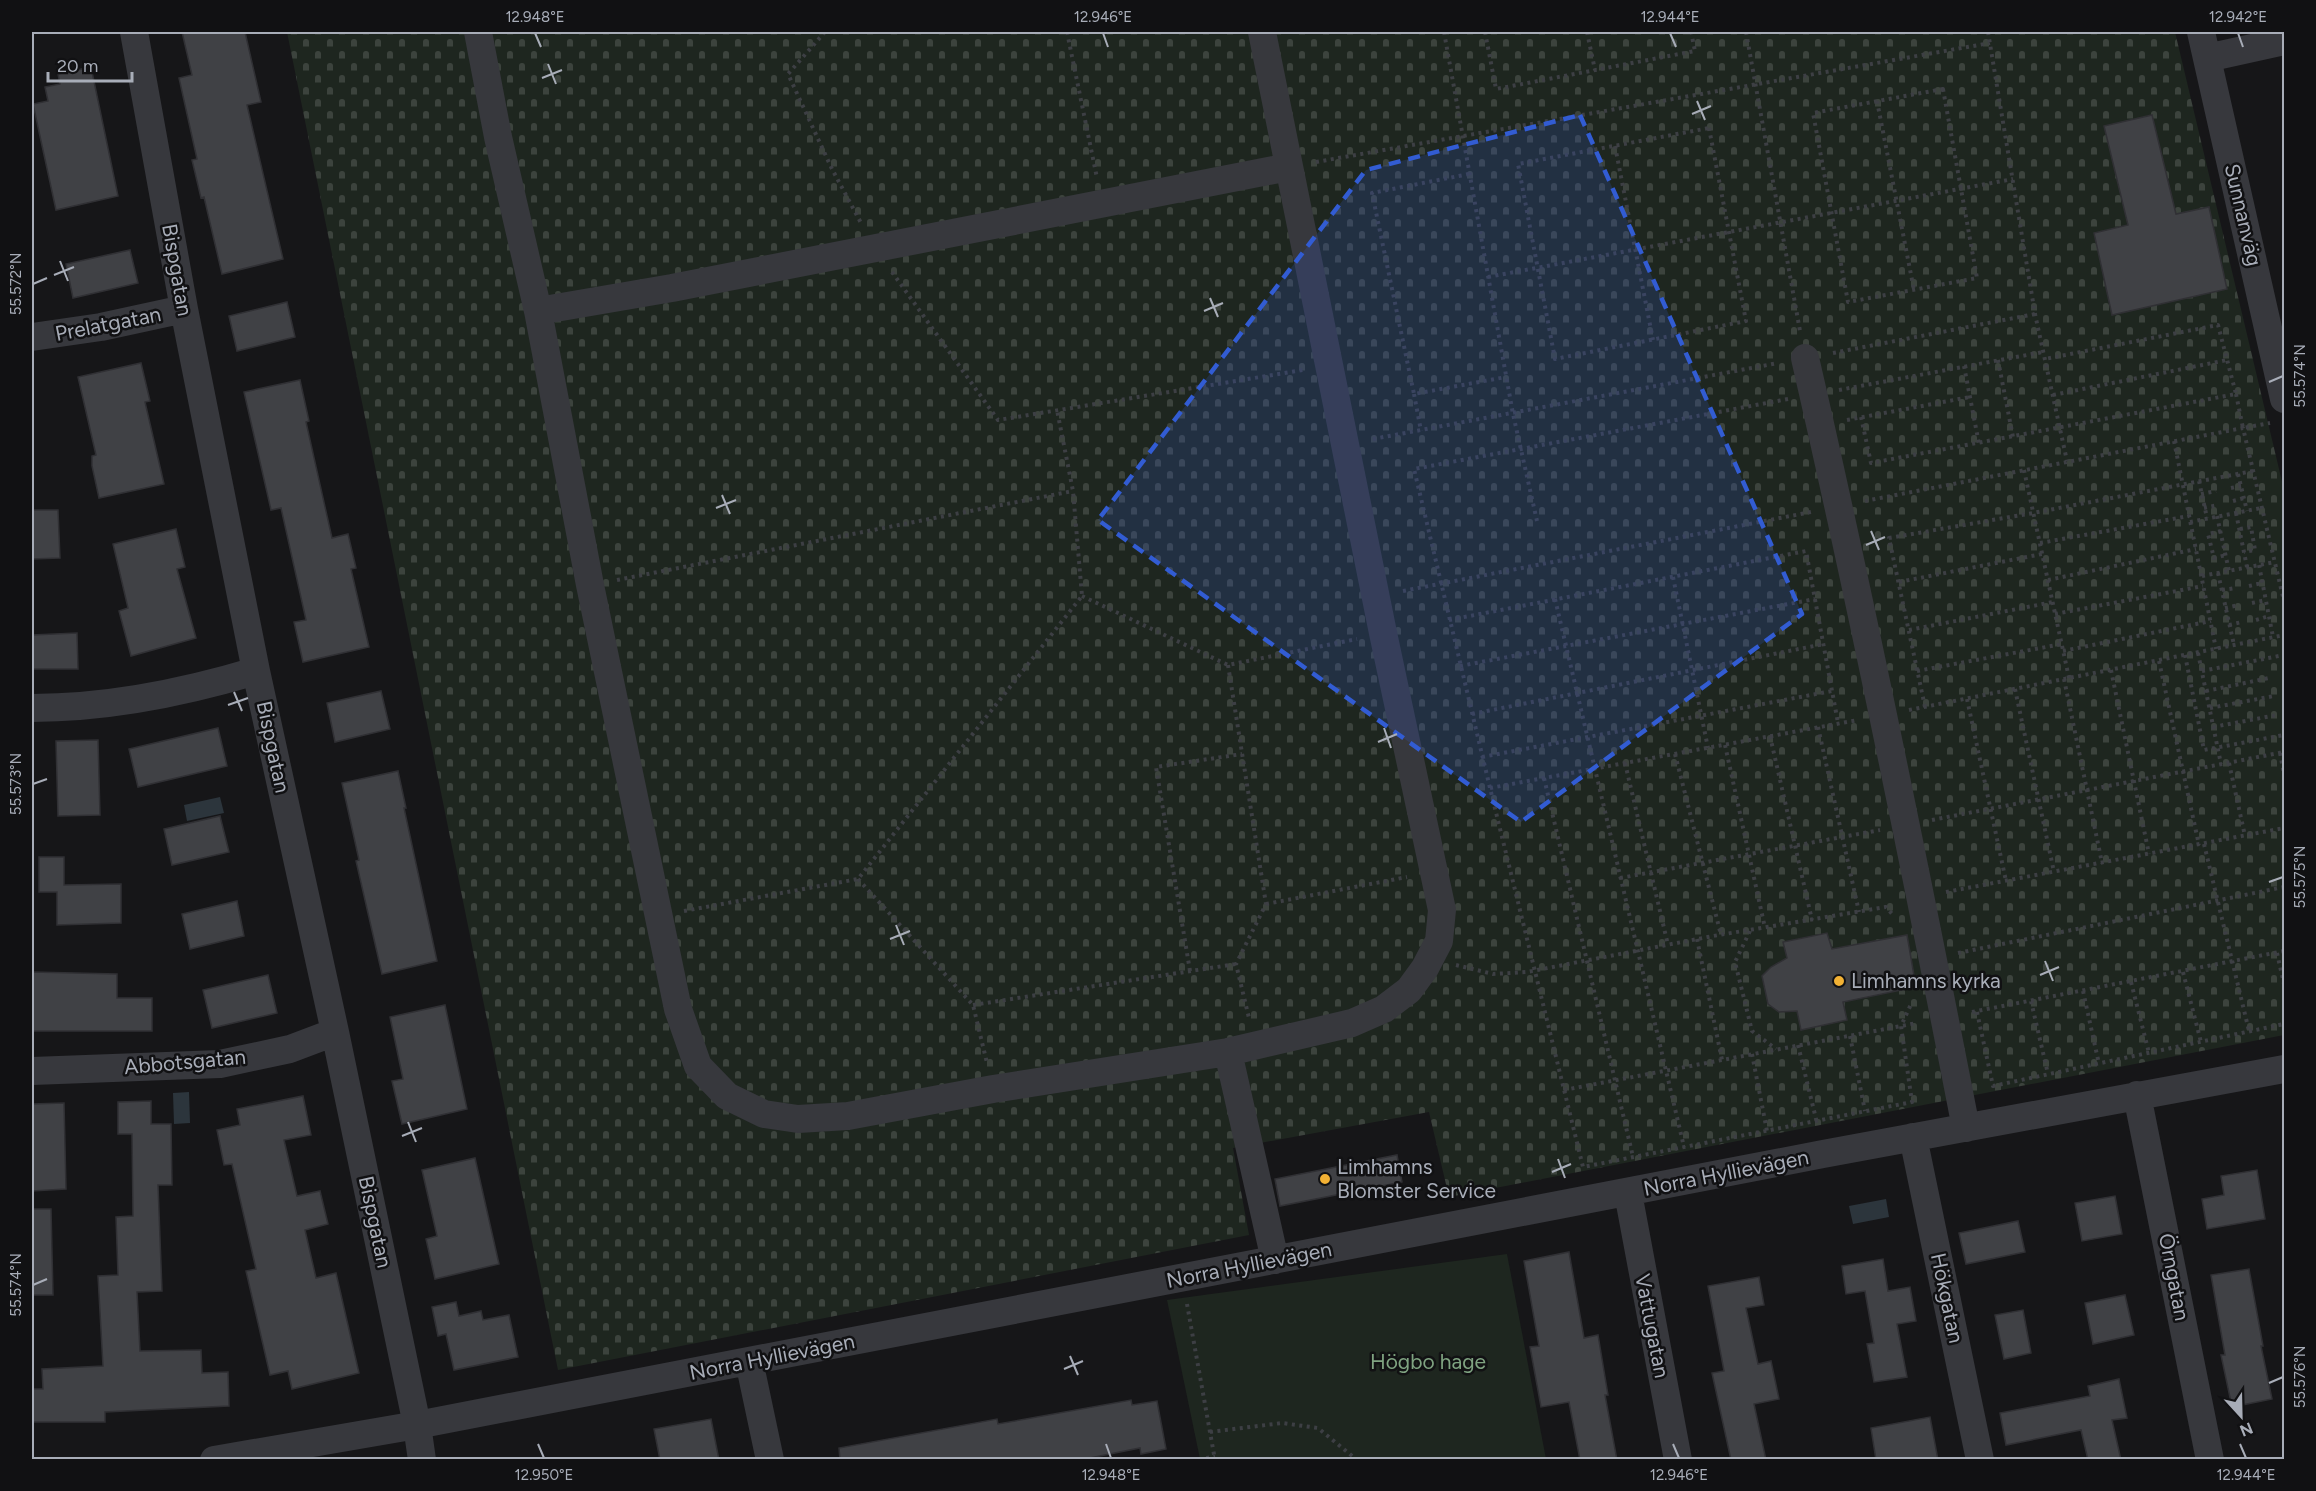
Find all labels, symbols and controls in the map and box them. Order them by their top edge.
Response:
text: 12.948°E [505,8,565,26]
text: 12.946°E [1074,8,1132,26]
text: 12.944°E [1640,8,1700,26]
text: 12.942°E [2209,8,2267,26]
scale bar [48,45,132,83]
text: 20 m [57,55,98,77]
street label: Sunnanväg [2220,161,2267,268]
street label: Bispgatan [157,222,198,318]
text: 55.572°N [7,253,25,315]
street label: Prelatgatan [53,301,163,346]
text: 55.574°N [2291,344,2309,408]
street label: Bispgatan [252,699,295,795]
text: 55.573°N [7,753,25,815]
text: 55.575°N [2291,846,2309,908]
place label: Limhamns kyrka [1851,968,2001,993]
marker: Limhamns kyrka [1832,974,1846,988]
street label: Abbotsgatan [123,1044,247,1079]
street label: Norra Hyllievägen [1641,1144,1811,1201]
place label: Limhamns Blomster Service [1337,1154,1496,1203]
marker: Limhamns Blomster Service [1318,1172,1332,1186]
street label: Bispgatan [354,1174,397,1270]
street label: Örngatan [2154,1231,2195,1323]
street label: Norra Hyllievägen [1164,1236,1334,1293]
street label: Hökgatan [1926,1251,1969,1345]
text: 55.574°N [7,1253,25,1317]
street label: Vattugatan [1630,1272,1675,1380]
street label: Norra Hyllievägen [687,1328,857,1385]
text: 55.576°N [2291,1346,2309,1408]
park label: Högbo hage [1370,1349,1486,1374]
north arrow [2211,1386,2271,1446]
text: N [2237,1418,2256,1441]
text: 12.950°E [515,1466,573,1484]
text: 12.948°E [1081,1466,1141,1484]
text: 12.946°E [1650,1466,1708,1484]
text: 12.944°E [2216,1466,2276,1484]

